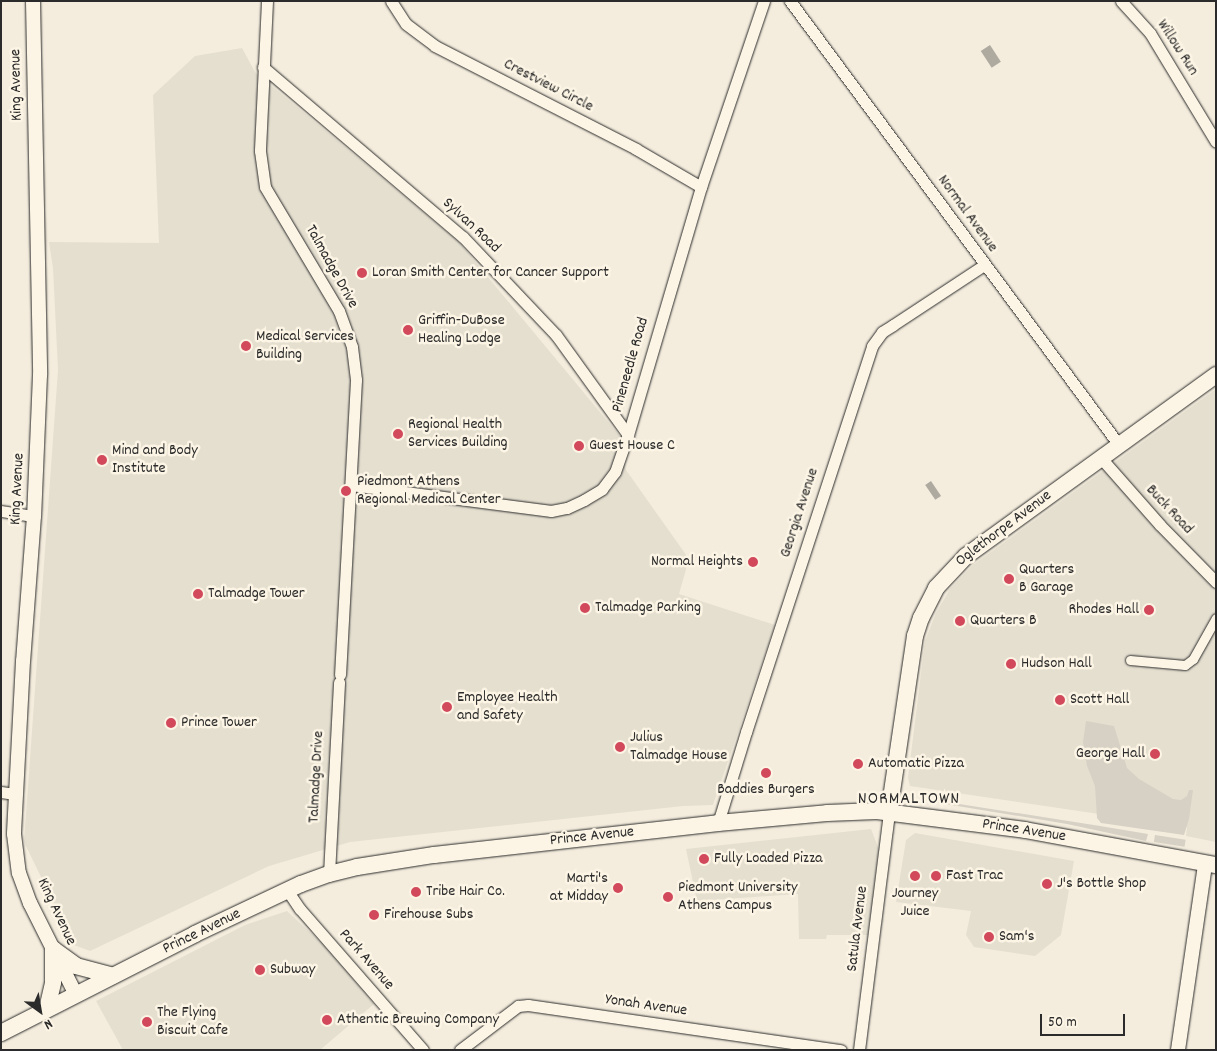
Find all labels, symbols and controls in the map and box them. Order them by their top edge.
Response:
street label: Willow Run [1152,16,1202,80]
street label: King Avenue [7,49,27,121]
street label: Crestview Circle [500,55,596,117]
street label: Normal Avenue [933,172,1001,256]
street label: Sylvan Road [438,194,504,258]
street label: Talmadge Drive [300,222,362,312]
place label: Loran Smith Center for Cancer Support [372,263,609,283]
marker: Loran Smith Center for Cancer Support [356,267,368,279]
place label: Griffin-DuBose Healing Lodge [418,311,505,349]
street label: Pineneedle Road [608,315,654,415]
marker: Griffin-DuBose Healing Lodge [402,324,414,336]
place label: Medical Services Building [256,327,354,365]
marker: Medical Services Building [240,340,252,352]
place label: Regional Health Services Building [408,415,508,453]
marker: Regional Health Services Building [392,428,404,440]
place label: Guest House C [589,436,675,456]
marker: Guest House C [573,440,585,452]
place label: Mind and Body Institute [112,441,198,479]
street label: King Avenue [7,452,29,526]
marker: Mind and Body Institute [96,454,108,466]
street label: Georgia Avenue [776,466,824,560]
place label: Piedmont Athens Regional Medical Center [357,472,501,510]
street label: Buck Road [1141,481,1197,539]
marker: Piedmont Athens Regional Medical Center [339,484,353,498]
street label: Oglethorpe Avenue [952,487,1056,571]
place label: Normal Heights [651,552,743,572]
marker: Normal Heights [747,556,759,568]
place label: Quarters B Garage [1019,560,1074,598]
marker: Quarters B Garage [1003,573,1015,585]
place label: Talmadge Tower [208,584,305,604]
marker: Talmadge Tower [192,588,204,600]
place label: Talmadge Parking [595,598,701,618]
place label: Rhodes Hall [1069,600,1139,620]
marker: Talmadge Parking [579,602,591,614]
marker: Rhodes Hall [1143,604,1155,616]
place label: Quarters B [970,611,1037,631]
marker: Quarters B [954,615,966,627]
place label: Hudson Hall [1021,654,1092,674]
marker: Hudson Hall [1005,658,1017,670]
place label: Employee Health and Safety [457,688,558,726]
place label: Scott Hall [1070,690,1129,710]
marker: Scott Hall [1054,694,1066,706]
marker: Employee Health and Safety [441,701,453,713]
place label: Prince Tower [181,713,257,733]
marker: Prince Tower [165,717,177,729]
place label: Julius Talmadge House [630,728,727,766]
street label: Talmadge Drive [305,730,329,824]
marker: Julius Talmadge House [614,741,626,753]
place label: George Hall [1076,744,1145,764]
marker: George Hall [1149,748,1161,760]
place label: Automatic Pizza [868,754,964,774]
marker: Automatic Pizza [852,758,864,770]
marker: Baddies Burgers [760,767,772,779]
place label: Baddies Burgers [717,780,815,800]
district label: NORMALTOWN [857,789,961,811]
street label: Prince Avenue [981,815,1067,847]
street label: Prince Avenue [549,823,635,851]
place label: Fully Loaded Pizza [714,849,823,869]
marker: Fully Loaded Pizza [698,853,710,865]
place label: Fast Trac [946,866,1003,886]
place label: Marti's at Midday [550,869,608,907]
marker: Journey Juice [909,870,921,882]
marker: Fast Trac [930,870,942,882]
place label: J's Bottle Shop [1057,874,1146,894]
street label: King Avenue [32,875,80,949]
place label: Piedmont University Athens Campus [678,878,798,916]
marker: J's Bottle Shop [1041,878,1053,890]
place label: Tribe Hair Co. [426,882,505,902]
marker: Marti's at Midday [612,882,624,894]
place label: Journey Juice [892,884,938,922]
street label: Satula Avenue [843,885,873,973]
marker: Tribe Hair Co. [410,886,422,898]
marker: Piedmont University Athens Campus [662,891,674,903]
street label: Prince Avenue [160,905,244,959]
place label: Firehouse Subs [384,905,473,925]
marker: Firehouse Subs [368,909,380,921]
street label: Park Avenue [334,926,398,994]
place label: Sam's [999,927,1034,947]
marker: Sam's [983,931,995,943]
place label: Subway [270,960,315,980]
marker: Subway [254,964,266,976]
north arrow [15,986,65,1036]
street label: Yonah Avenue [604,991,688,1021]
place label: The Flying Biscuit Cafe [157,1003,228,1041]
scale bar [1042,1004,1127,1036]
place label: Athentic Brewing Company [337,1010,499,1030]
text: 50 m [1048,1012,1077,1034]
text: N [40,1013,56,1034]
marker: Athentic Brewing Company [321,1014,333,1026]
marker: The Flying Biscuit Cafe [141,1016,153,1028]

